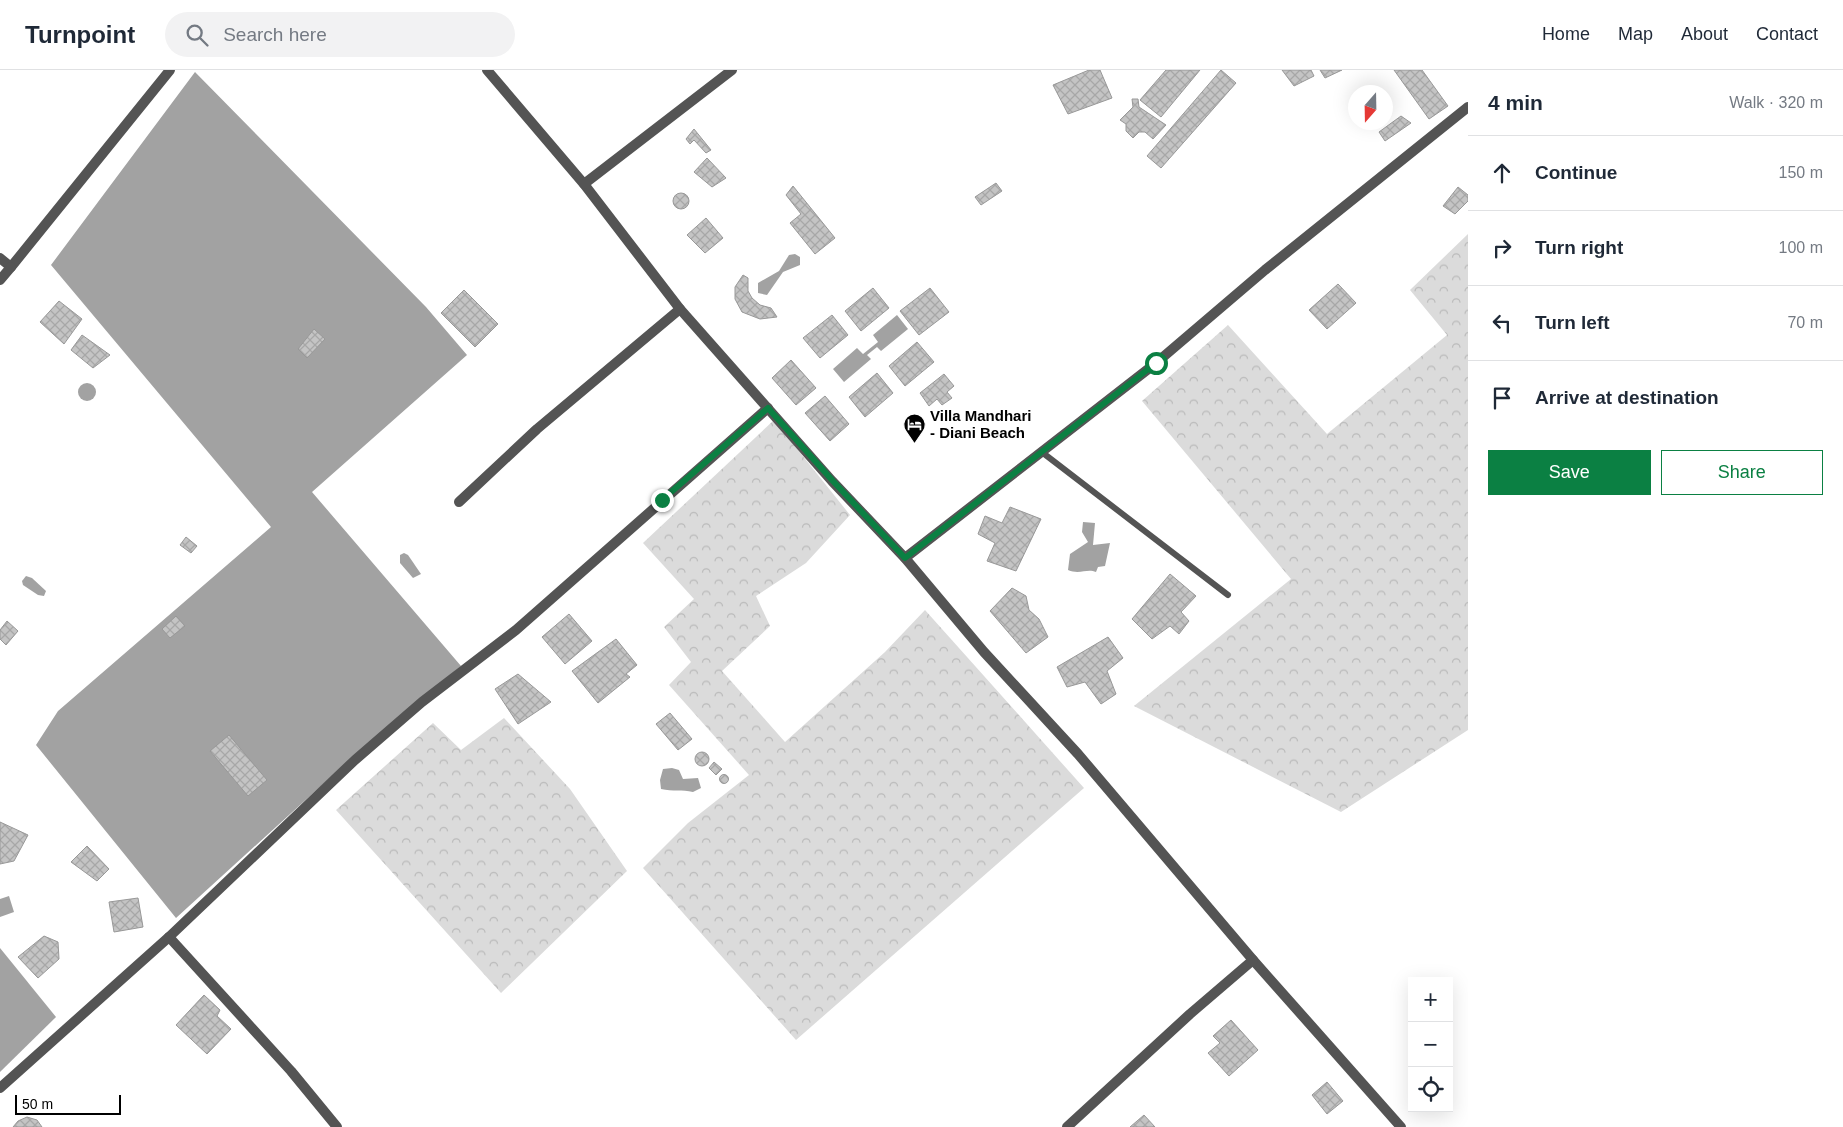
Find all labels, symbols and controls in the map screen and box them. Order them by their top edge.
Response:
search box [165,12,515,57]
text: Turnpoint [25,21,135,48]
icon: search [183,21,211,49]
text: Search here [223,24,327,45]
text: Home [1542,24,1590,44]
text: Map [1618,24,1653,44]
text: About [1681,24,1728,44]
text: Contact [1756,24,1818,44]
north arrow [1348,85,1393,130]
text: 4 min [1488,91,1543,114]
text: Walk · 320 m [1729,94,1823,111]
icon: ahead [1488,159,1516,187]
text: Continue [1535,162,1617,183]
text: 150 m [1779,164,1823,181]
icon: right [1488,234,1516,262]
text: Turn right [1535,237,1623,258]
text: 100 m [1779,239,1823,256]
icon: left [1488,309,1516,337]
text: Turn left [1535,312,1610,333]
text: 70 m [1787,314,1823,331]
route start [1145,352,1168,375]
icon: arrive [1488,384,1516,412]
text: Arrive at destination [1535,387,1719,408]
place label: Villa Mandhari - Diani Beach [930,407,1031,441]
hotel icon: Villa Mandhari - Diani Beach [902,412,926,443]
button: Save [1488,450,1651,495]
button: Share [1661,450,1823,495]
route end [651,489,674,512]
map controls [1408,977,1453,1112]
button: + [1408,977,1453,1022]
button: − [1408,1022,1453,1067]
button: locate [1408,1067,1453,1112]
scale bar [15,1092,121,1115]
text: 50 m [22,1096,53,1112]

